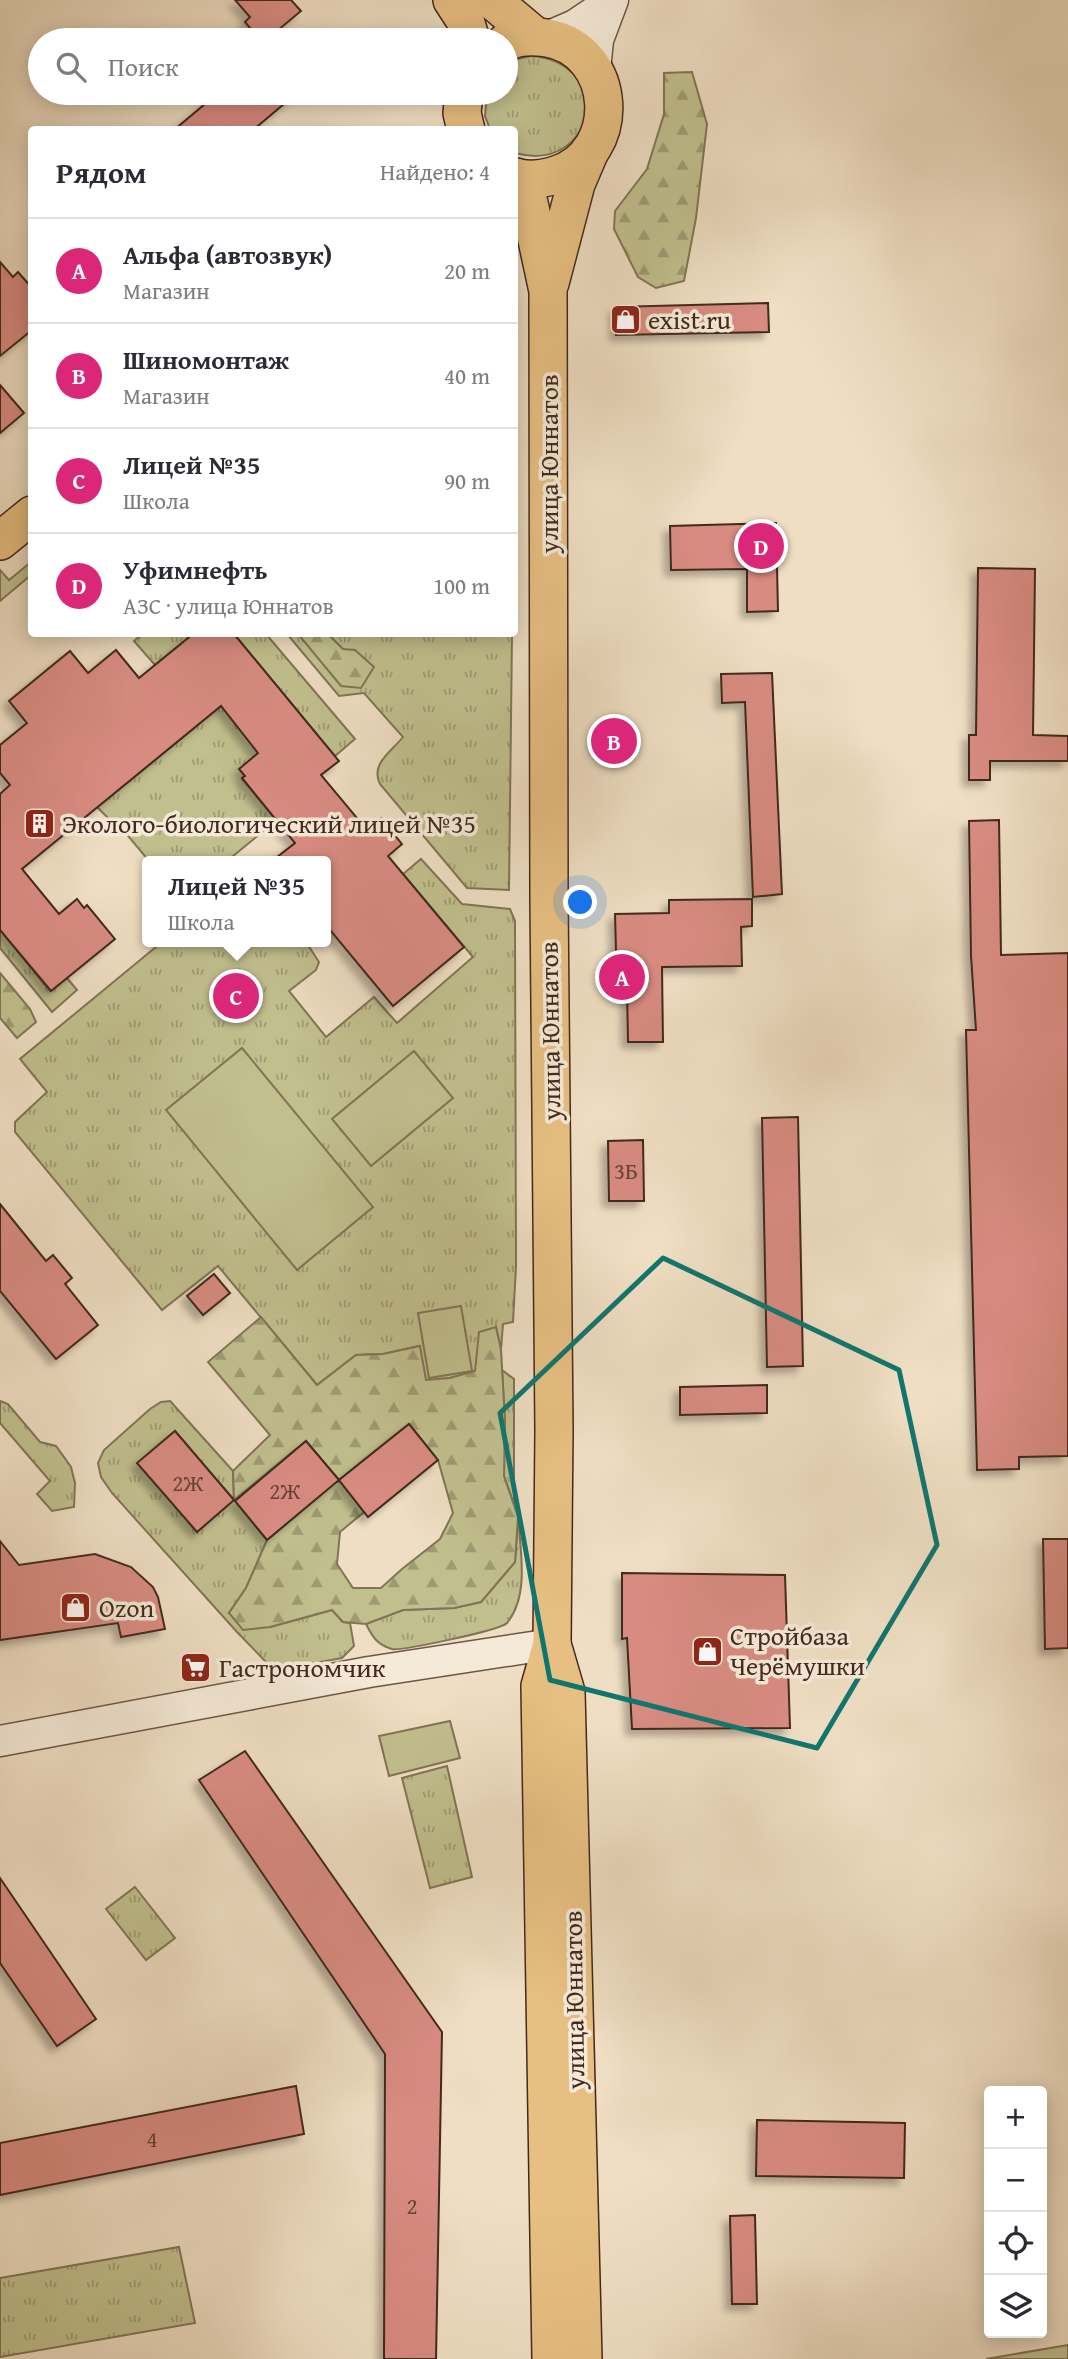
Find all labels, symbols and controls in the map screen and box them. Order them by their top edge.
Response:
search box [28,28,518,105]
text: Поиск [108,47,179,86]
icon: search [52,48,90,86]
text: Рядом [56,150,147,194]
text: Найдено: 4 [380,155,490,188]
text: Альфа (автозвук) [123,235,332,274]
text: A [72,254,86,287]
text: 20 m [444,254,490,287]
text: Магазин [123,274,210,307]
place label: exist.ru [648,300,731,339]
shop icon: exist.ru [608,303,642,337]
text: Шиномонтаж [123,340,289,379]
text: B [72,359,86,392]
text: 40 m [444,359,490,392]
street label: улица Юннатов [529,374,568,555]
text: Магазин [123,379,210,412]
text: Лицей №35 [123,445,260,484]
text: C [72,464,86,497]
text: 90 m [444,464,490,497]
text: Школа [123,484,190,517]
pin: D [738,520,784,572]
text: Уфимнефть [123,550,268,589]
text: D [72,569,86,602]
text: 100 m [433,569,490,602]
text: АЗС · улица Юннатов [123,589,334,622]
pin: B [591,715,637,767]
place label: Эколого-биологический лицей №35 [62,804,476,843]
building icon: Эколого-биологический лицей №35 [22,807,56,841]
popup [142,856,331,947]
text: Лицей №35 [168,866,305,905]
your location [563,885,597,919]
text: Школа [168,905,234,938]
street label: улица Юннатов [528,941,571,1122]
pin: A [599,951,645,1003]
pin: C [213,970,259,1022]
house number: 3Б [614,1154,638,1187]
house number: 2Ж [172,1466,204,1499]
house number: 2Ж [269,1474,301,1507]
place label: Ozon [99,1588,154,1627]
shop icon: Ozon [59,1591,93,1625]
place label: Стройбаза Черёмушки [730,1616,865,1685]
shop icon: Стройбаза Черёмушки [690,1634,724,1668]
place label: Гастрономчик [219,1648,386,1687]
supermarket icon: Гастрономчик [179,1651,213,1685]
street label: улица Юннатов [552,1910,595,2091]
map controls [984,2086,1047,2338]
button: + [984,2086,1047,2149]
house number: 4 [146,2122,158,2155]
button: − [984,2149,1047,2212]
house number: 2 [406,2189,418,2222]
button: locate [984,2212,1047,2275]
button: layers [984,2275,1047,2338]

